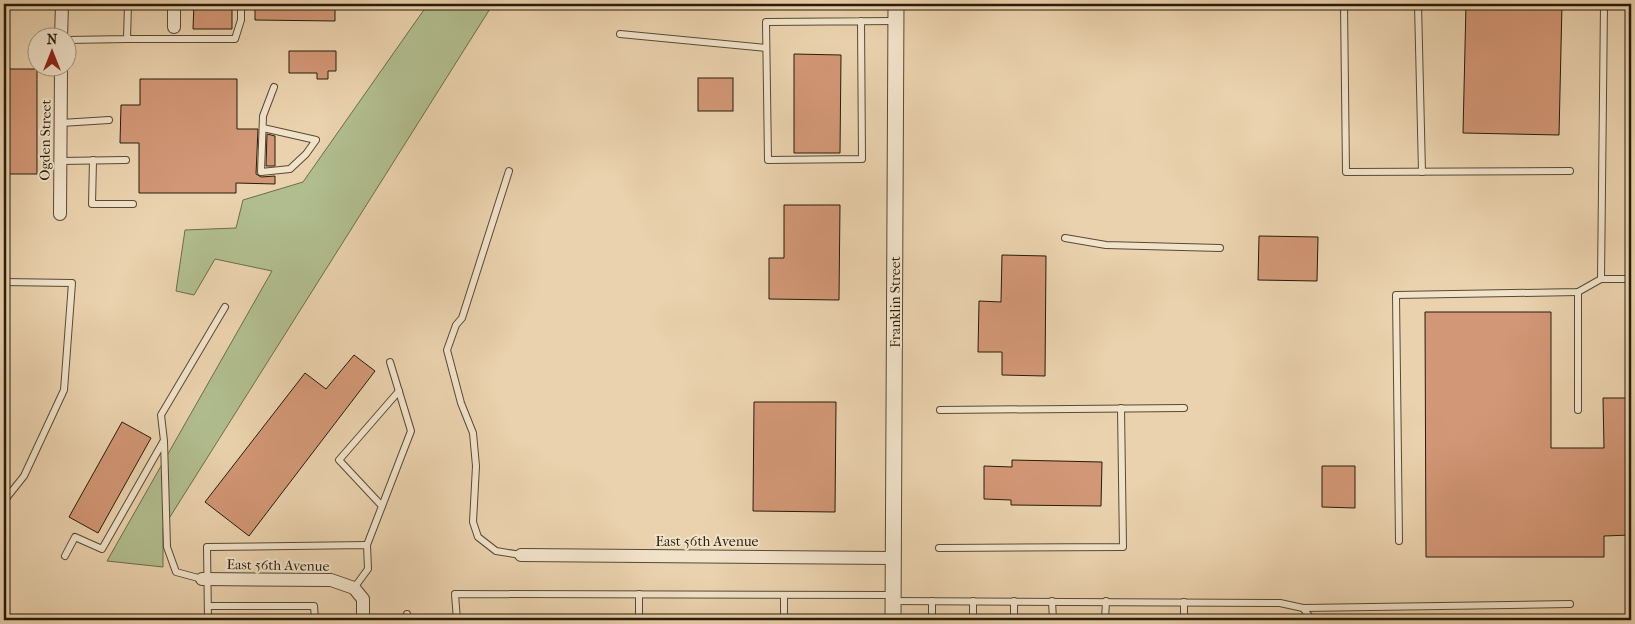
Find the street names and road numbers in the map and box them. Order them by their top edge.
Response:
street label: Ogden Street [36,99,55,181]
street label: Franklin Street [887,256,904,348]
street label: East 56th Avenue [656,533,758,550]
street label: East 56th Avenue [226,556,330,575]

